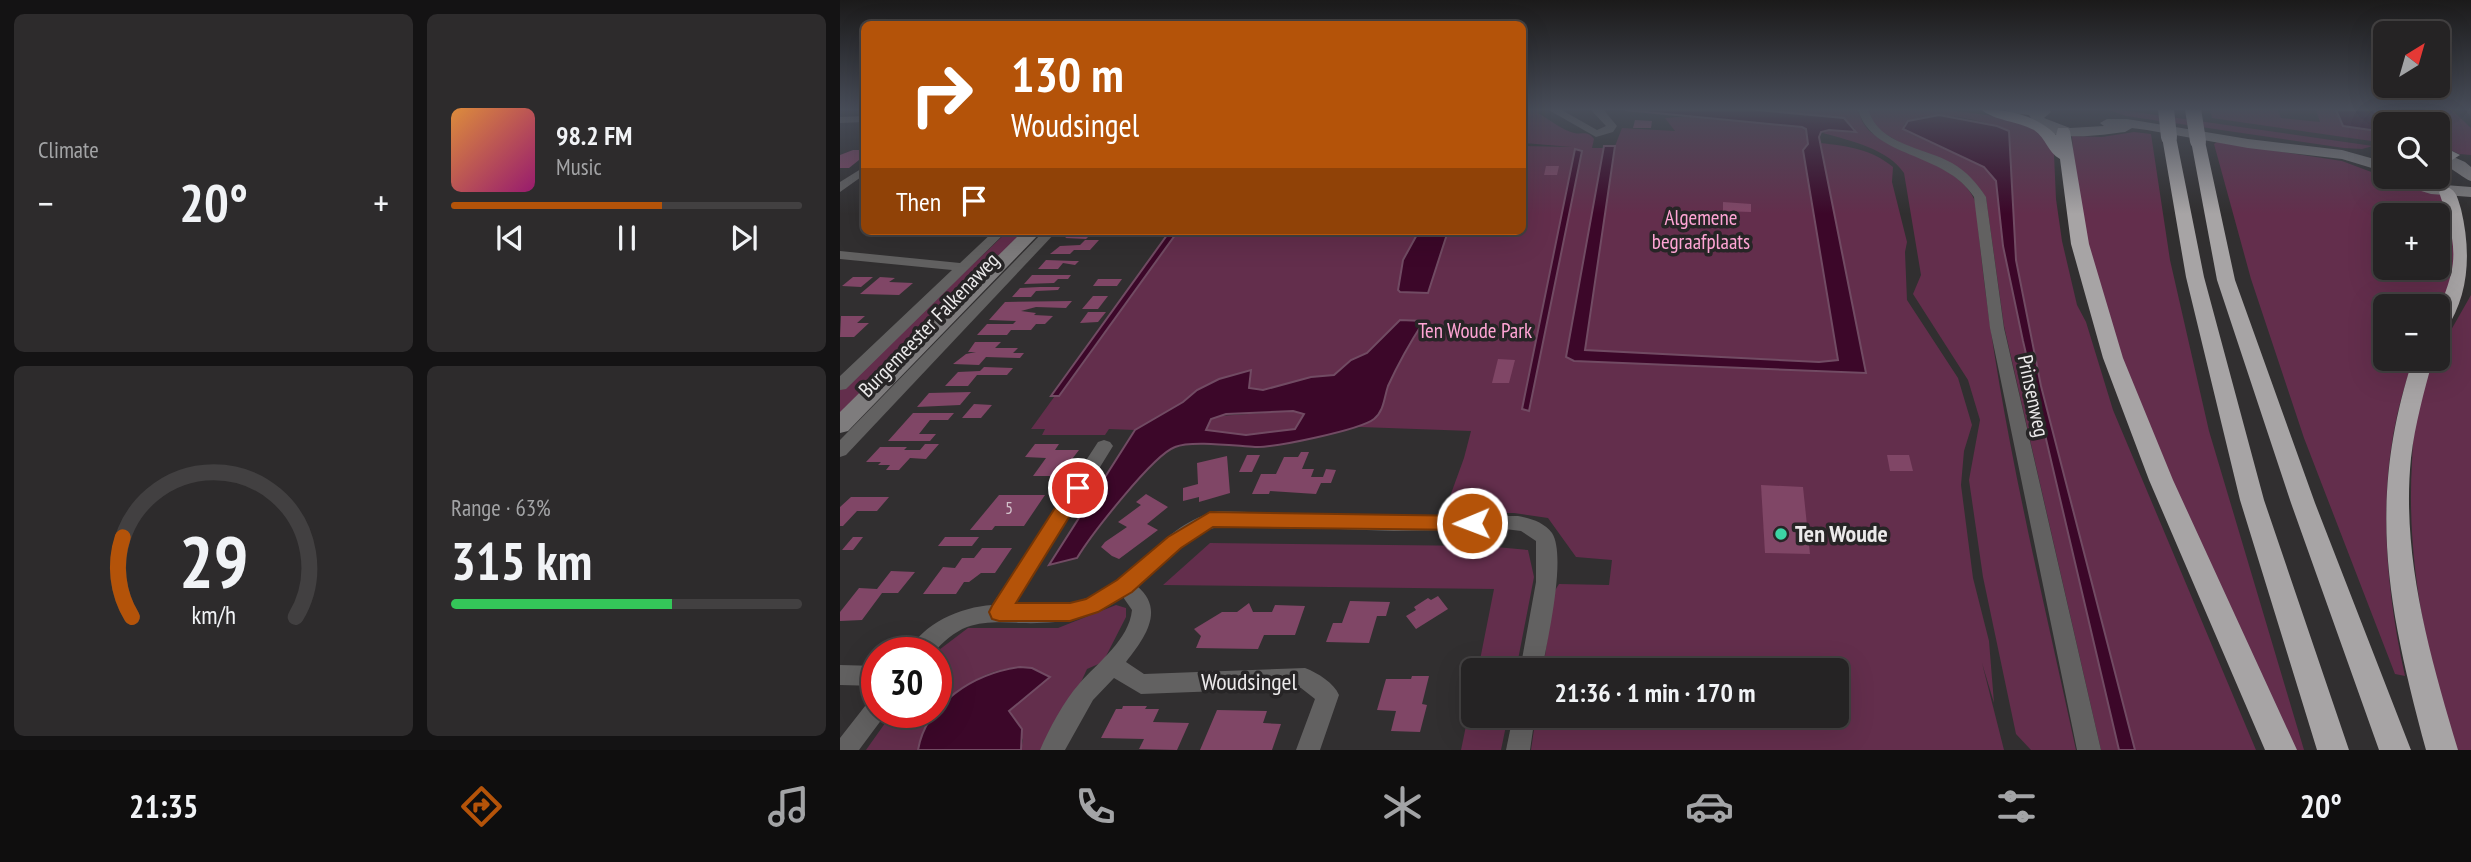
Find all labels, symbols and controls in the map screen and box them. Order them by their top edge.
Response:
north arrow [2373,21,2450,98]
map controls [2373,21,2450,371]
text: 130 m [1011,42,1124,106]
icon: right [896,49,987,140]
text: Woudsingel [1011,104,1139,146]
button: search [2373,112,2450,189]
text: 98.2 FM [556,119,632,152]
text: Climate [38,135,99,164]
text: Music [556,152,602,181]
text: 20° [179,169,248,236]
text: − [38,178,54,227]
text: + [373,178,389,227]
icon: arrive [955,182,993,220]
text: Then [896,185,941,218]
button: + [2373,203,2450,280]
park label: Algemene begraafplaats [1652,204,1750,255]
icon: previous [491,219,529,257]
icon: pause [608,219,646,257]
icon: next [725,219,763,257]
street label: Burgemeester Falkenaweg [853,247,1005,403]
button: − [2373,294,2450,371]
park label: Ten Woude Park [1418,317,1532,344]
street label: Prinsenweg [2012,352,2055,439]
pin [1048,458,1108,518]
icon: arrive [1059,469,1097,507]
position arrow [1435,486,1509,560]
text: Range · 63% [451,493,551,522]
house number: 5 [1005,496,1013,519]
text: 29 [179,513,248,607]
place label: Ten Woude [1795,518,1888,549]
marker: Ten Woude [1773,526,1789,542]
text: 315 km [451,527,592,594]
text: km/h [191,599,236,631]
speed limit sign: 30 [861,637,952,728]
street label: Woudsingel [1201,666,1297,697]
text: 21:36 · 1 min · 170 m [1555,676,1755,709]
icon: directions [457,782,506,831]
icon: music [764,782,813,831]
icon: phone [1071,782,1120,831]
icon: climate [1378,782,1427,831]
icon: car [1685,782,1734,831]
icon: filters [1992,782,2041,831]
text: 21:35 [129,785,198,827]
text: 20° [2300,785,2342,827]

